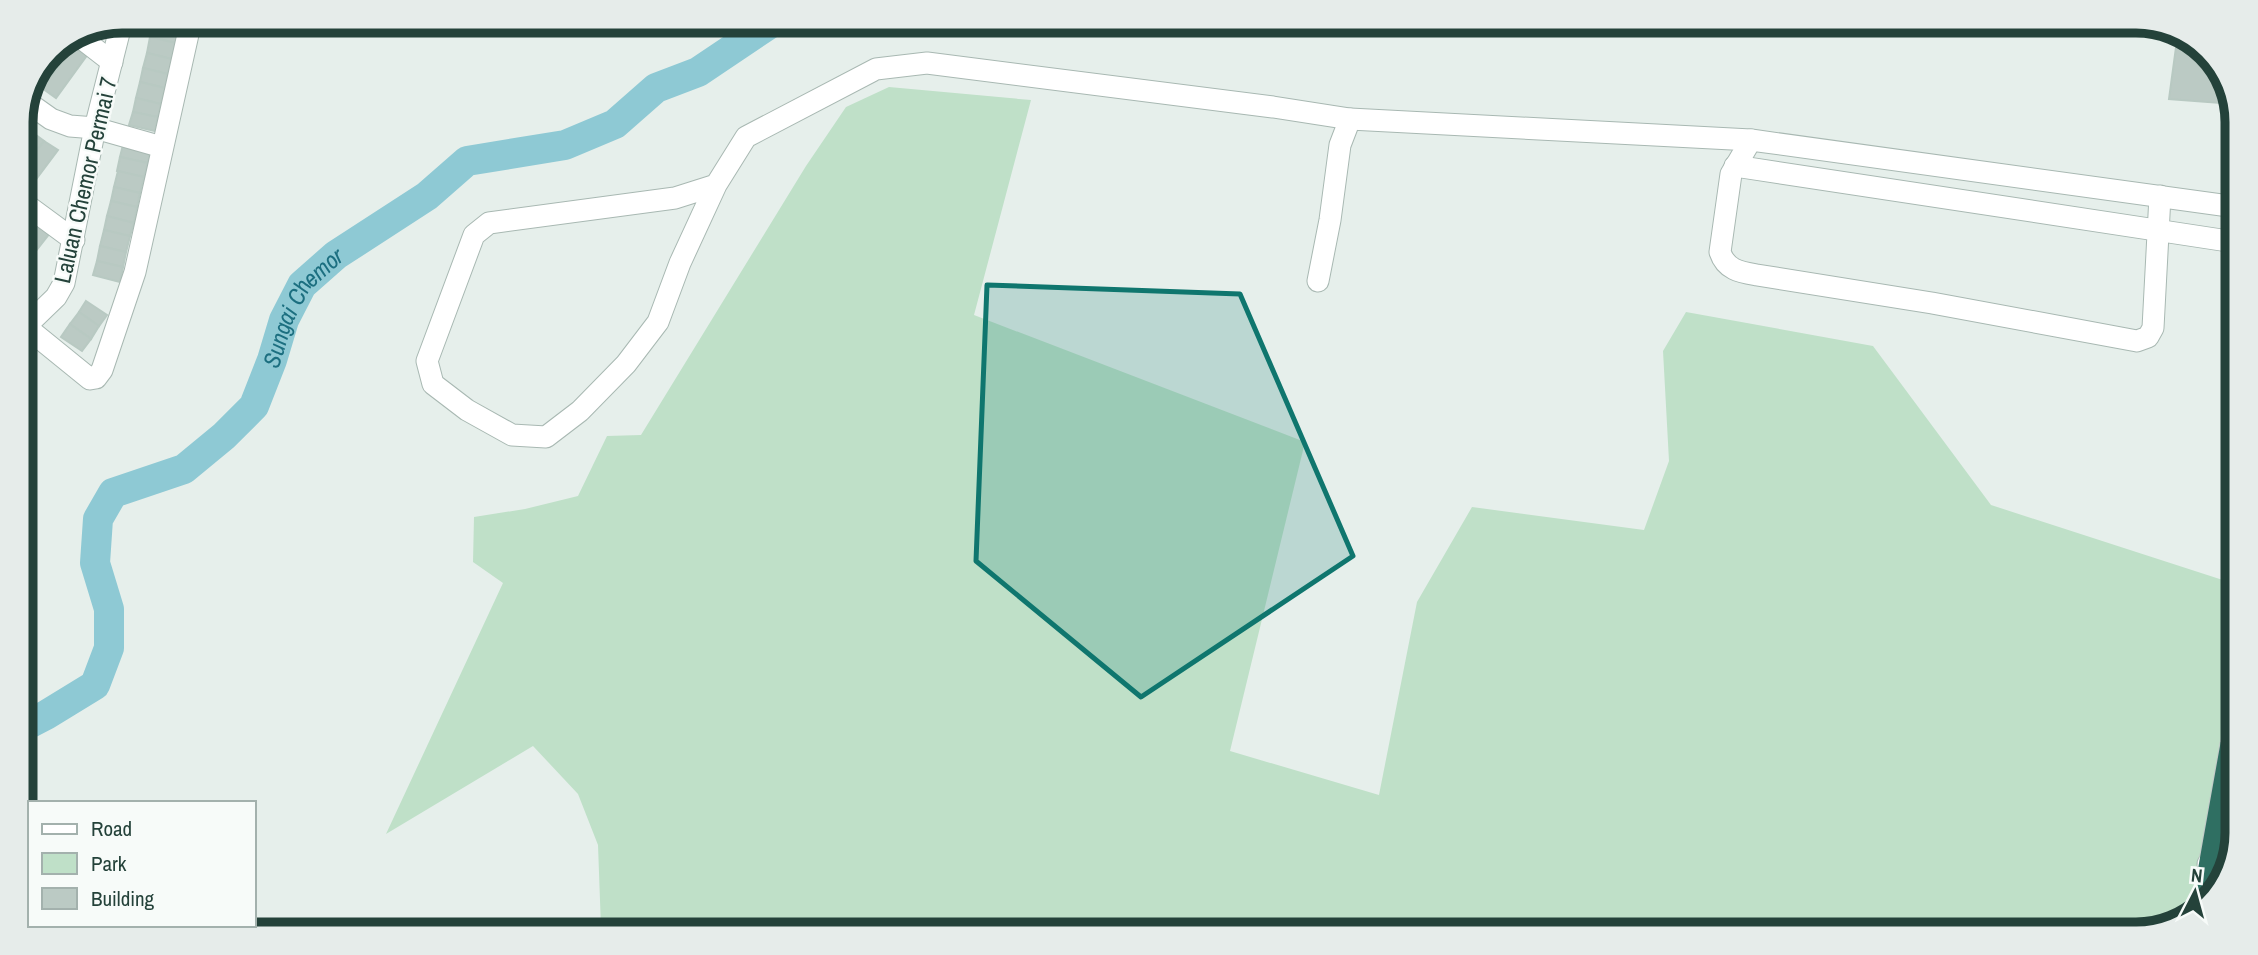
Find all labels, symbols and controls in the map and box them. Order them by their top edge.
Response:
street label: Laluan Chemor Permai 7 [46,74,124,286]
water label: Sungai Chemor [255,238,350,372]
legend [28,801,256,927]
text: Road [91,814,132,843]
text: Park [91,849,127,878]
north arrow [2160,857,2230,927]
text: N [2190,862,2204,889]
text: Building [91,884,155,913]

